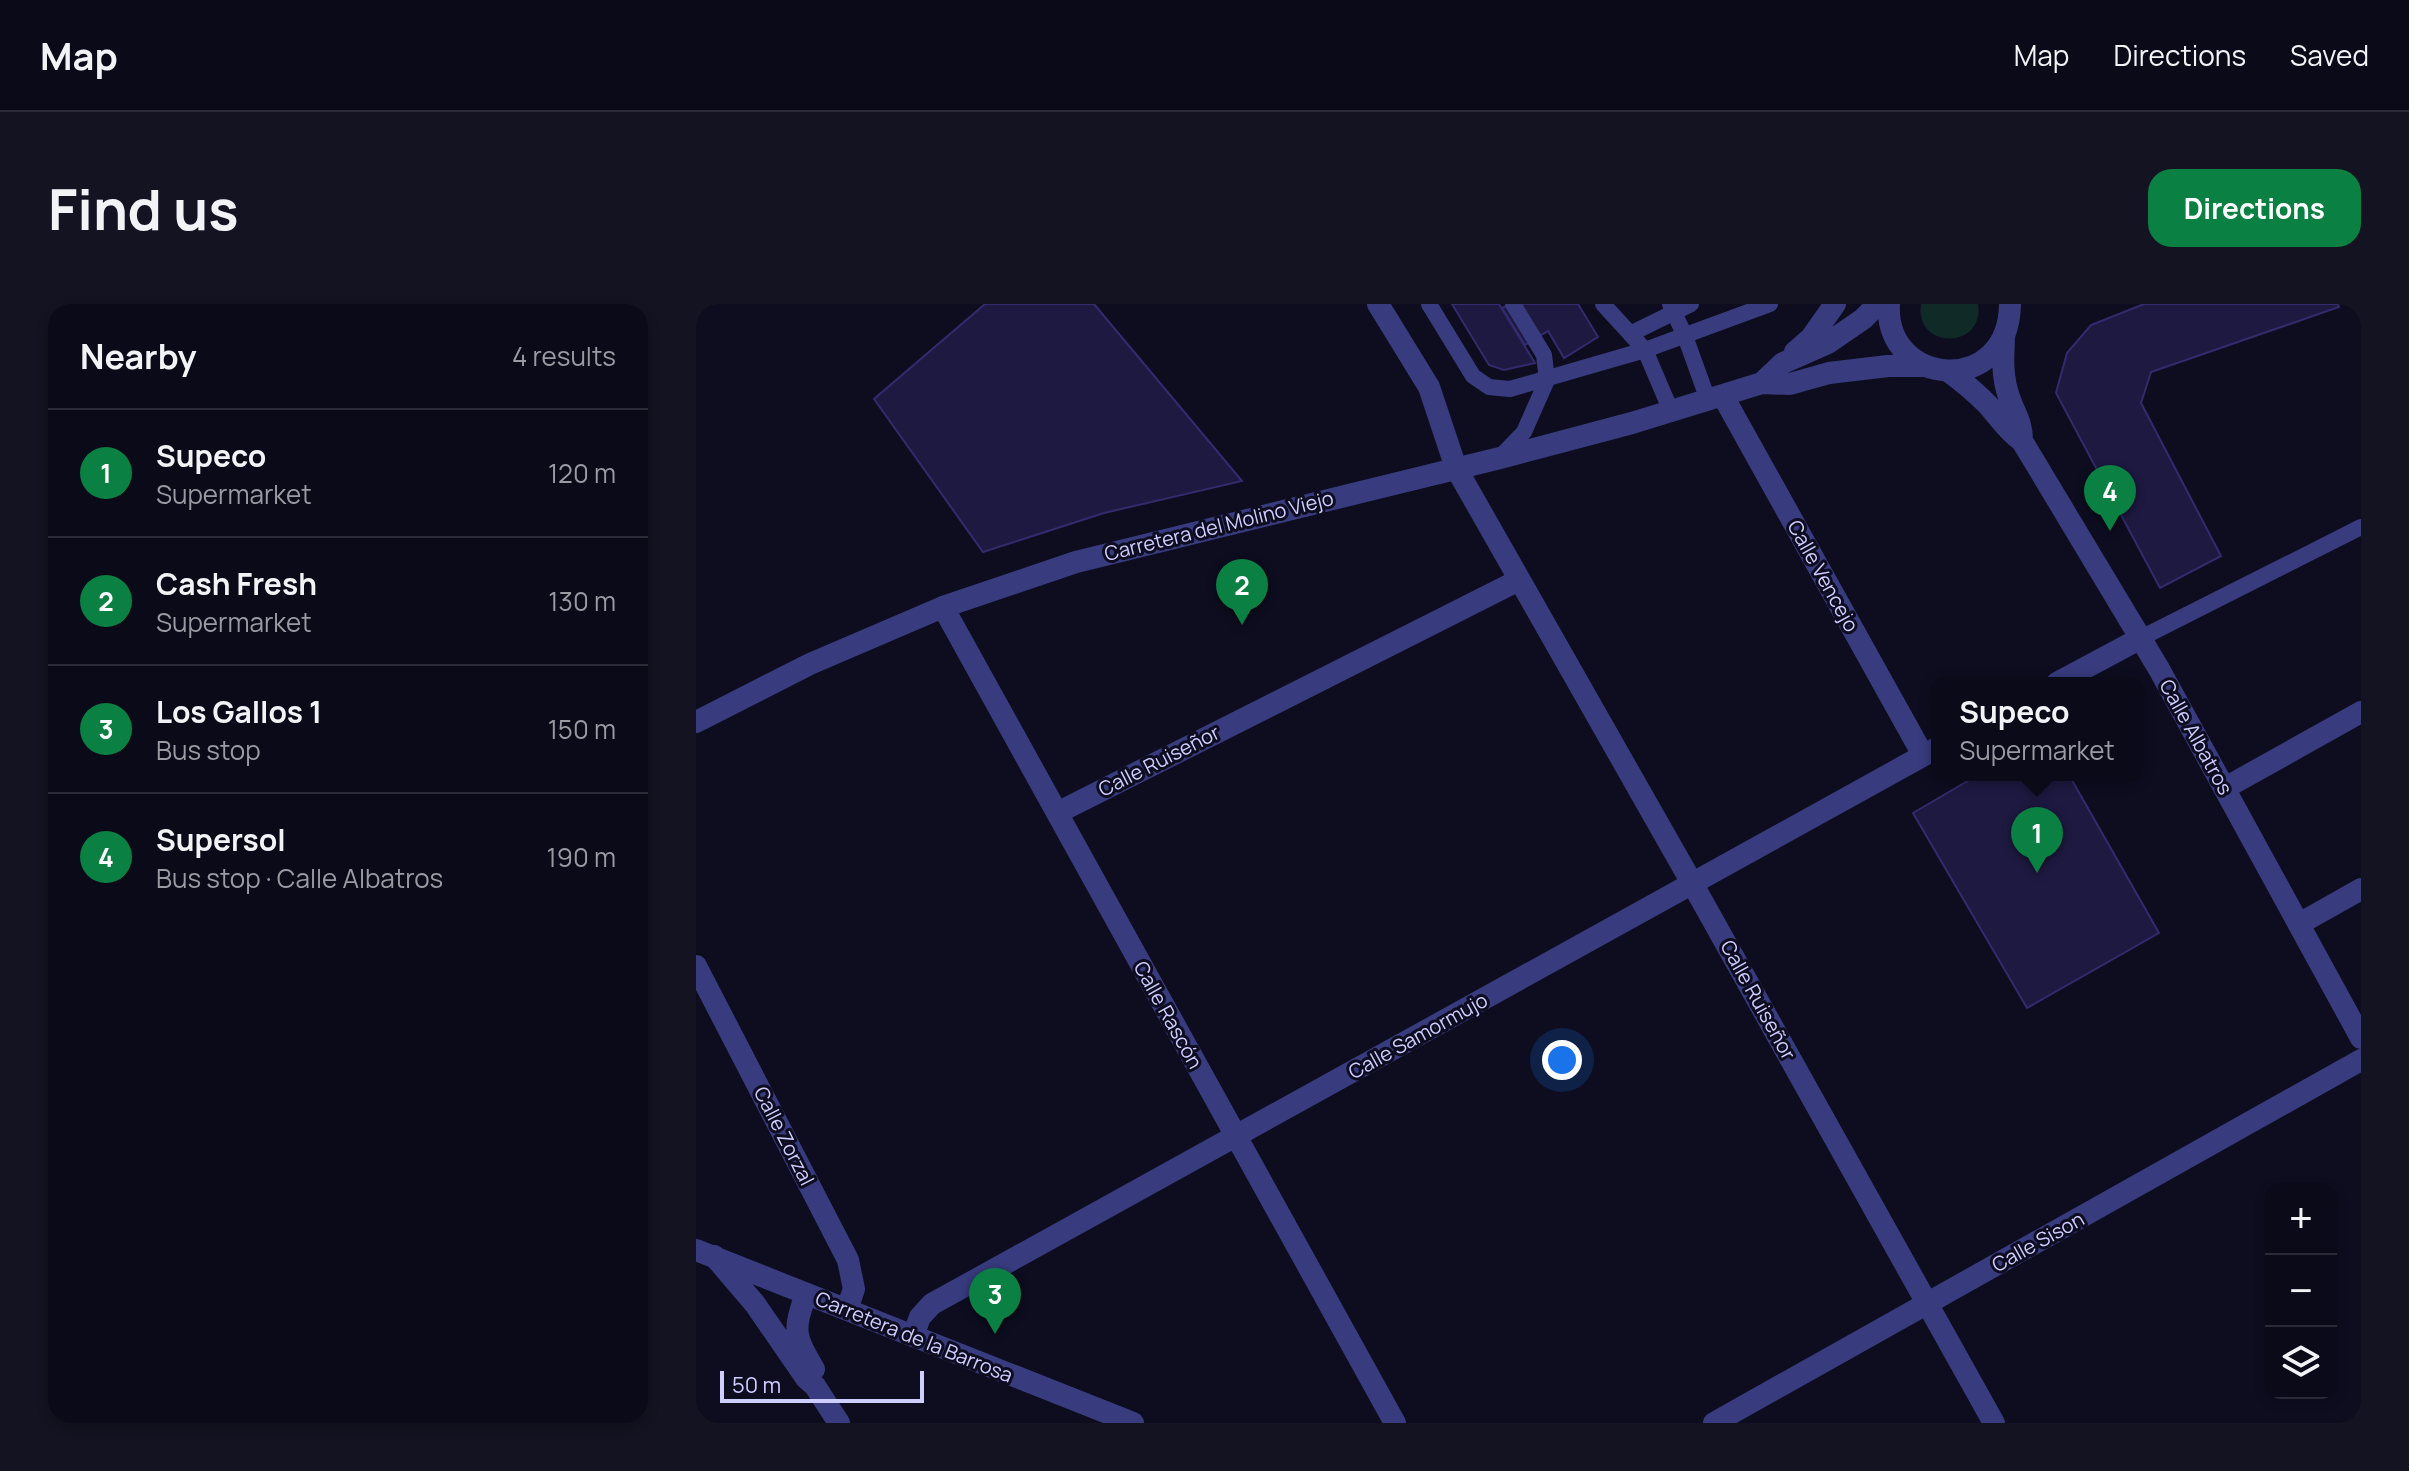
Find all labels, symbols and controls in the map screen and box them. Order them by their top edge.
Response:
text: Map [40,29,118,81]
text: Map [2014,36,2069,74]
text: Directions [2113,36,2246,74]
text: Saved [2290,36,2369,74]
button: Directions [2148,169,2361,247]
text: Find us [48,170,239,247]
text: Nearby [80,333,196,379]
text: 4 results [512,338,616,374]
text: Supeco [156,435,266,476]
text: 1 [100,455,112,491]
text: 120 m [548,455,616,491]
pin: 4 [2084,465,2136,531]
text: Supermarket [156,476,312,512]
street label: Carretera del Molino Viejo [1101,484,1336,567]
street label: Calle Vencejo [1782,515,1865,637]
pin: 2 [1216,559,1268,625]
text: Cash Fresh [156,563,317,604]
text: 2 [98,583,114,619]
text: 130 m [548,583,616,619]
text: Supermarket [156,604,312,640]
street label: Calle Albatros [2154,674,2239,799]
popup [1931,677,2143,781]
text: Los Gallos 1 [156,691,322,732]
text: Supeco [1959,691,2070,732]
text: 3 [98,711,114,747]
text: 150 m [548,711,616,747]
street label: Calle Ruiseñor [1094,718,1224,803]
text: Bus stop [156,732,261,768]
text: Supermarket [1959,732,2115,768]
pin: 1 [2011,807,2063,873]
text: Supersol [156,819,286,860]
text: 4 [98,839,114,875]
text: 190 m [547,839,616,875]
text: Bus stop · Calle Albatros [156,860,443,896]
street label: Calle Ruiseñor [1714,935,1802,1064]
street label: Calle Rascón [1128,956,1209,1073]
street label: Calle Samormujo [1343,986,1492,1085]
your location [1542,1040,1582,1080]
street label: Calle Zorzal [748,1082,821,1190]
map controls [2265,1183,2337,1399]
button: + [2265,1183,2337,1255]
street label: Calle Sison [1987,1205,2089,1278]
button: − [2265,1255,2337,1327]
pin: 3 [969,1268,1021,1334]
street label: Carretera de la Barrosa [811,1285,1017,1389]
button: layers [2265,1327,2337,1399]
scale bar [720,1367,924,1403]
text: 50 m [732,1370,781,1400]

